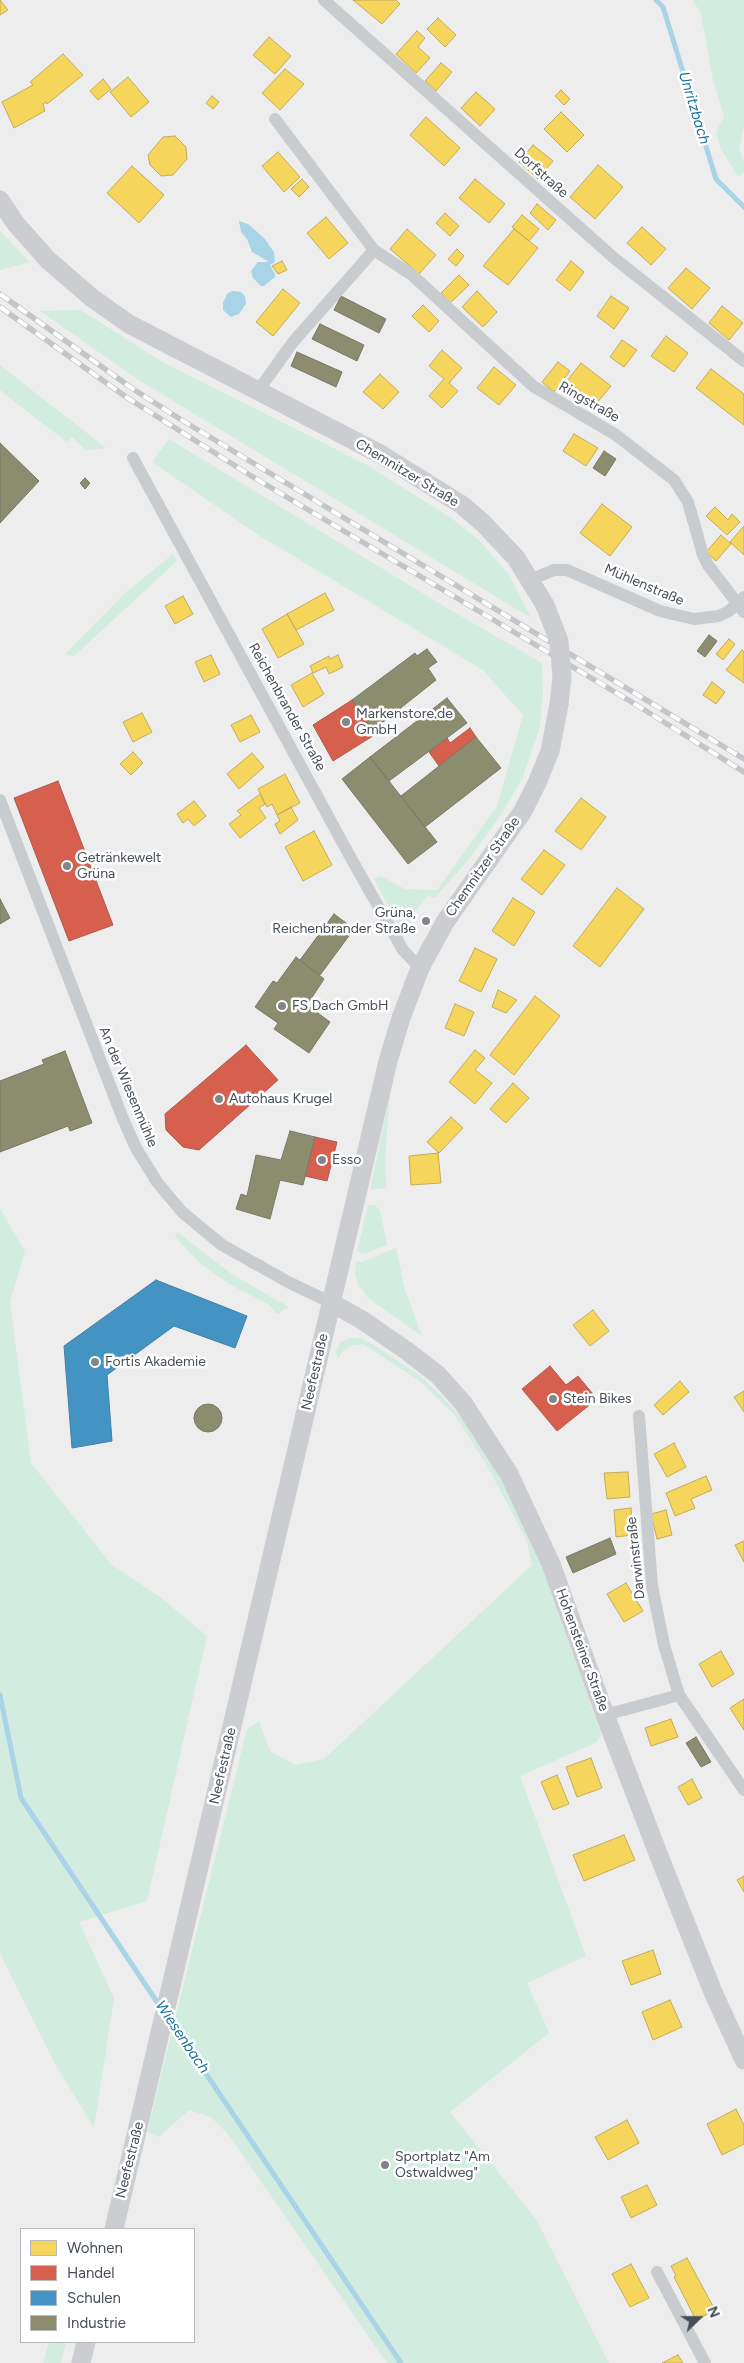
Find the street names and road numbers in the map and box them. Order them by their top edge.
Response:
street label: Dorfstraße [511,144,571,202]
street label: Ringstraße [556,378,622,426]
street label: Chemnitzer Straße [352,435,462,511]
street label: Mühlenstraße [601,561,687,609]
street label: Reichenbrander Straße [245,640,329,774]
street label: Chemnitzer Straße [442,814,524,920]
street label: An der Wiesenmühle [95,1024,161,1150]
street label: Neefestraße [298,1332,332,1412]
street label: Darwinstraße [623,1516,649,1600]
street label: Hohensteiner Straße [552,1586,612,1714]
street label: Neefestraße [206,1726,240,1806]
street label: Neefestraße [112,2120,148,2200]

